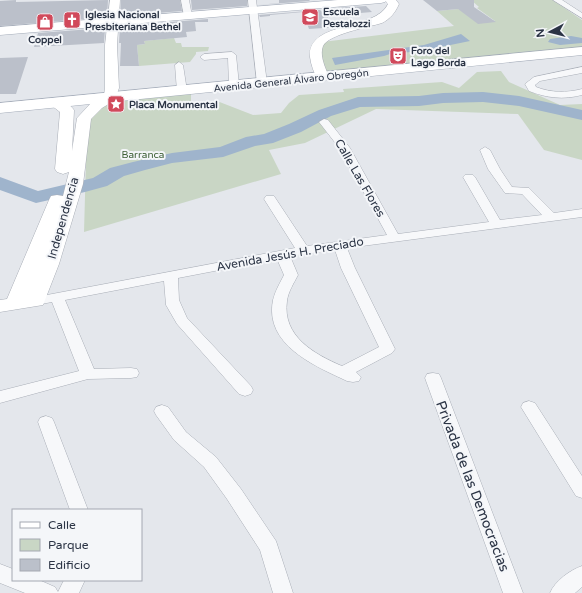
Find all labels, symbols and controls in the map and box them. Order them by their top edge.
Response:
place label: Escuela Pestalozzi [323,6,371,30]
school or university icon: Escuela Pestalozzi [300,7,320,27]
place label: Iglesia Nacional Presbiteriana Bethel [85,9,181,33]
church icon: Iglesia Nacional Presbiteriana Bethel [62,10,82,30]
shop icon: Coppel [35,12,55,32]
north arrow [530,12,570,52]
text: N [534,28,548,38]
place label: Coppel [28,34,62,46]
place label: Foro del Lago Borda [411,45,466,69]
theatre icon: Foro del Lago Borda [388,46,408,66]
street label: Avenida General Álvaro Obregón [213,67,369,95]
place icon: Placa Monumental [106,94,126,114]
place label: Placa Monumental [129,99,218,111]
street label: Calle Las Flores [332,136,388,220]
park label: Barranca [122,149,164,161]
street label: Independencia [45,175,81,261]
street label: Avenida Jesús H. Preciado [215,234,365,274]
street label: Privada de las Democracias [432,398,513,574]
legend [12,509,142,581]
text: Calle [48,518,76,532]
text: Parque [48,538,89,552]
text: Edificio [48,558,90,572]

